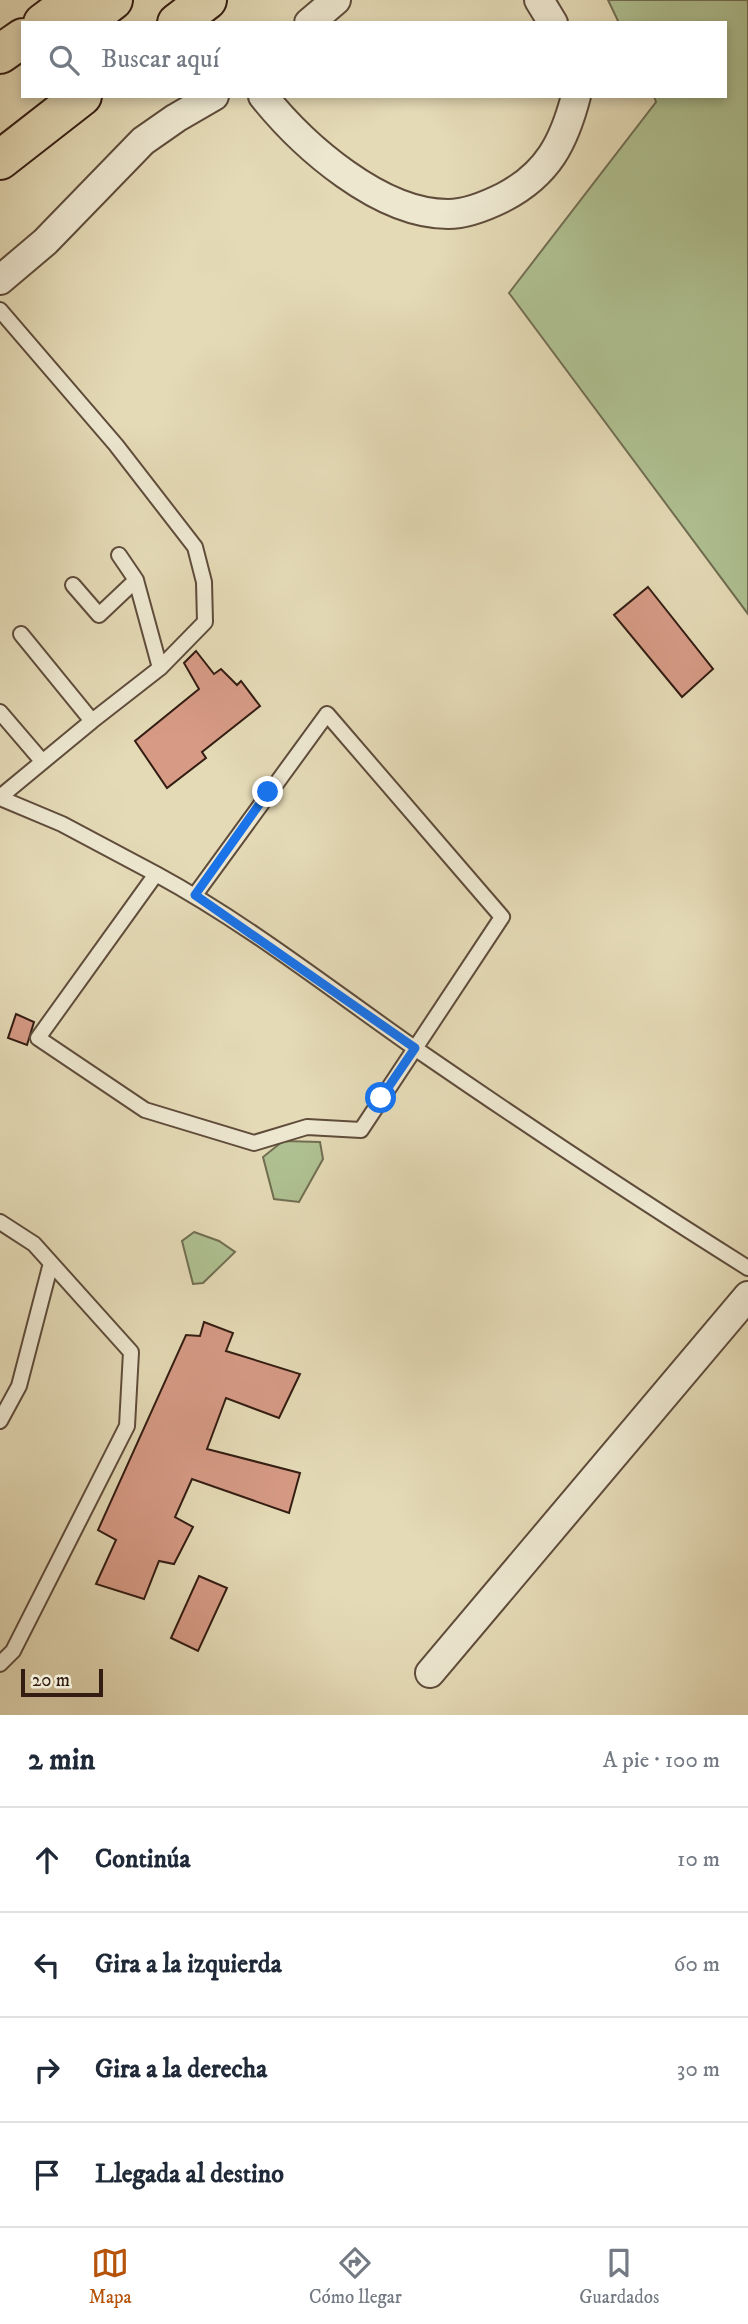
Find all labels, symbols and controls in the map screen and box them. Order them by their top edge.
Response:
search box [21,21,727,98]
icon: search [45,41,83,79]
text: Buscar aquí [101,43,219,76]
route end [252,776,283,807]
route start [365,1082,396,1113]
scale bar [21,1666,103,1698]
text: 20 m [32,1669,70,1692]
text: 2 min [28,1742,95,1779]
text: A pie · 100 m [603,1746,720,1775]
icon: ahead [28,1841,66,1879]
text: Continúa [95,1843,190,1876]
text: 10 m [677,1845,720,1874]
icon: left [28,1946,66,1984]
text: Gira a la izquierda [95,1948,282,1981]
text: 60 m [673,1950,720,1979]
icon: right [28,2051,66,2089]
text: Gira a la derecha [95,2053,267,2086]
text: 30 m [677,2055,720,2084]
icon: arrive [28,2156,66,2194]
text: Llegada al destino [95,2158,284,2191]
tab: Mapa [89,2244,132,2309]
tab: Cómo llegar [309,2244,402,2309]
tab: Guardados [579,2244,659,2309]

